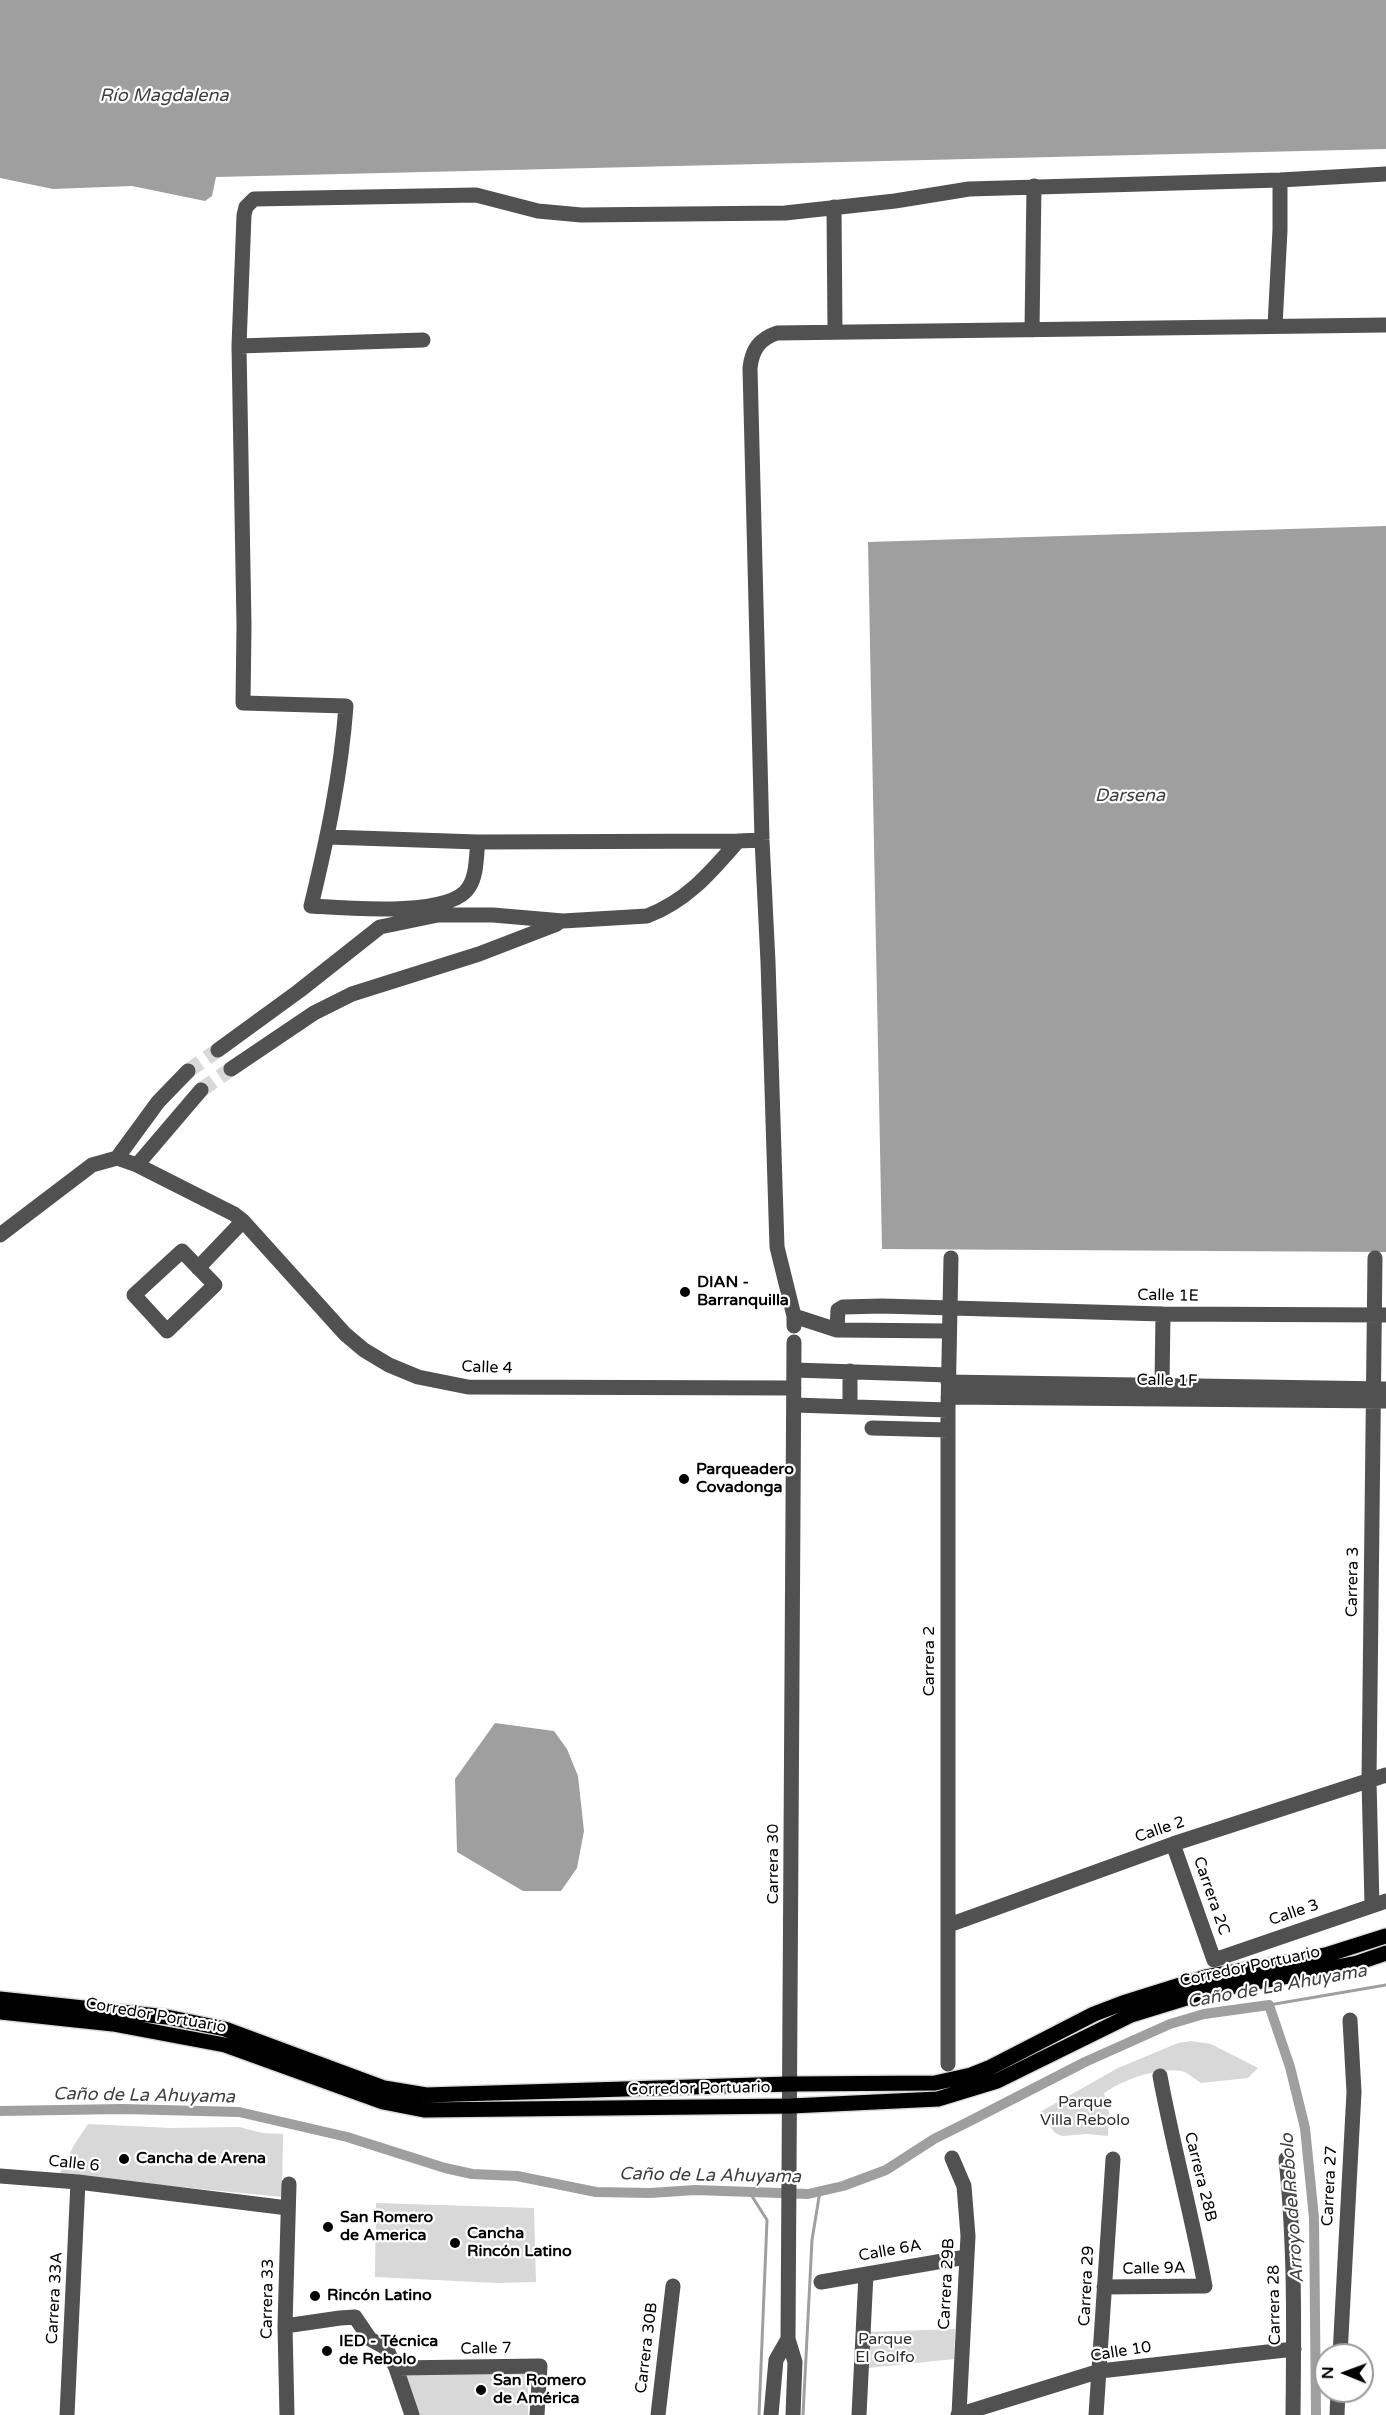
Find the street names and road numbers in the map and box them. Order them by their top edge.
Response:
street label: Calle 1E [1137,1286,1199,1306]
street label: Calle 4 [461,1358,513,1378]
street label: Calle 1F [1136,1371,1198,1391]
street label: Carrera 3 [1343,1547,1363,1617]
street label: Carrera 2 [920,1626,940,1696]
street label: Calle 2 [1133,1813,1187,1847]
street label: Carrera 30 [764,1824,784,1904]
street label: Carrera 2C [1189,1854,1233,1938]
street label: Calle 3 [1267,1896,1321,1930]
street label: Corredor Portuario [1178,1943,1322,1991]
street label: Corredor Portuario [84,1994,228,2038]
street label: Corredor Portuario [627,2078,771,2100]
street label: Carrera 28B [1180,2130,1220,2224]
street label: Carrera 27 [1318,2145,1342,2227]
street label: Calle 6 [47,2152,101,2176]
street label: Calle 6A [857,2236,923,2266]
street label: Carrera 29B [935,2238,959,2330]
street label: Carrera 29 [1075,2245,1099,2327]
street label: Carrera 33A [43,2251,67,2345]
street label: Carrera 33 [258,2259,278,2339]
street label: Calle 9A [1122,2259,1186,2279]
street label: Carrera 28 [1265,2265,1285,2345]
street label: Carrera 30B [632,2301,662,2395]
street label: Calle 10 [1089,2338,1153,2366]
street label: Calle 7 [460,2339,512,2359]

